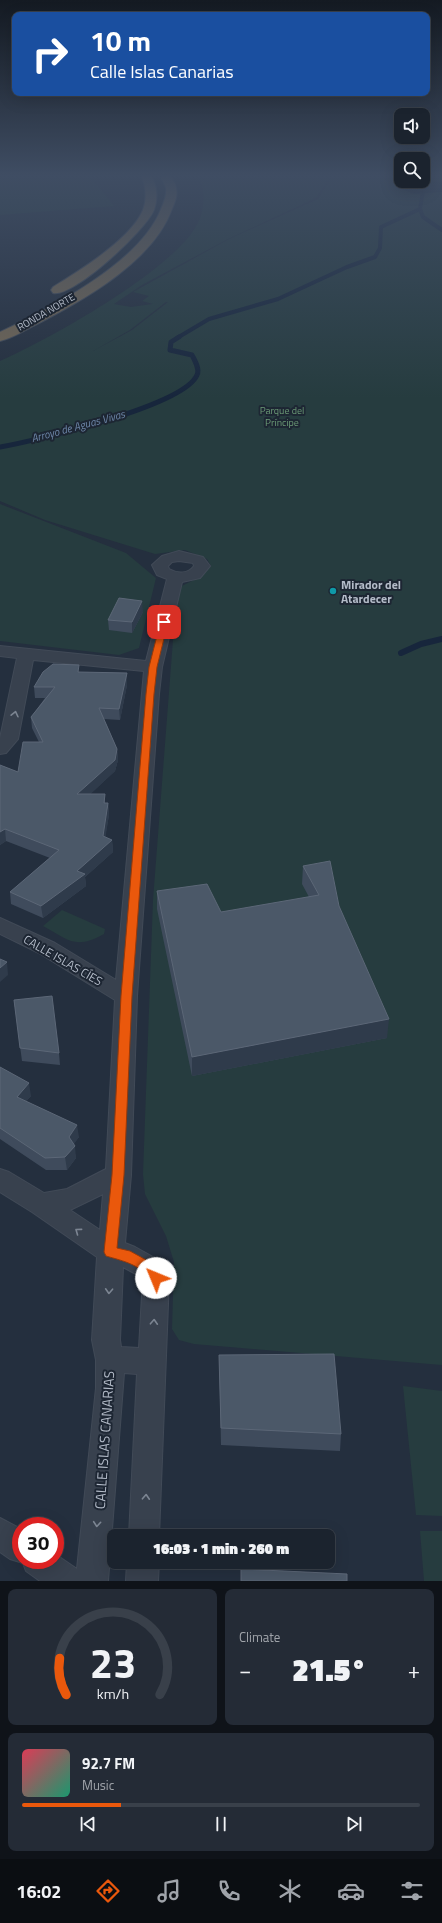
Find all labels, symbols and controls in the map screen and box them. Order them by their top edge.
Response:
text: 10 m [90,19,151,62]
icon: right [24,28,76,80]
text: Calle Islas Canarias [90,58,234,85]
map controls [394,108,430,188]
button: sound [394,108,430,144]
button: search [394,152,430,188]
street label: RONDA NORTE [14,289,78,335]
park label: Parque del Príncipe [260,403,304,430]
water label: Arroyo de Aguas Vivas [29,405,128,446]
place label: Mirador del Atardecer [341,575,401,608]
marker: Mirador del Atardecer [328,586,338,596]
pin [147,605,181,639]
icon: arrive [153,611,175,633]
one-way arrow [10,711,18,717]
street label: CALLE ISLAS CÍES [20,930,106,990]
one-way arrow [75,1228,82,1236]
position arrow [135,1257,177,1299]
one-way arrow [104,1288,113,1294]
one-way arrow [149,1319,158,1325]
street label: CALLE ISLAS CANARIAS [89,1370,119,1510]
one-way arrow [141,1494,150,1500]
speed limit sign: 30 [12,1517,64,1569]
one-way arrow [93,1521,102,1527]
text: 16:03 · 1 min · 260 m [153,1537,289,1560]
text: Climate [239,1627,280,1647]
text: 23 [89,1631,136,1694]
text: 21.5° [292,1647,367,1693]
text: − [239,1653,251,1687]
text: + [408,1653,420,1687]
text: km/h [96,1683,129,1705]
text: 92.7 FM [82,1752,135,1775]
text: Music [82,1775,114,1795]
icon: previous [77,1813,99,1835]
icon: pause [210,1813,232,1835]
icon: next [343,1813,365,1835]
icon: directions [94,1877,122,1905]
icon: music [155,1877,183,1905]
icon: phone [215,1877,243,1905]
icon: climate [276,1877,304,1905]
icon: car [337,1877,365,1905]
icon: filters [398,1877,426,1905]
text: 16:02 [16,1878,61,1905]

